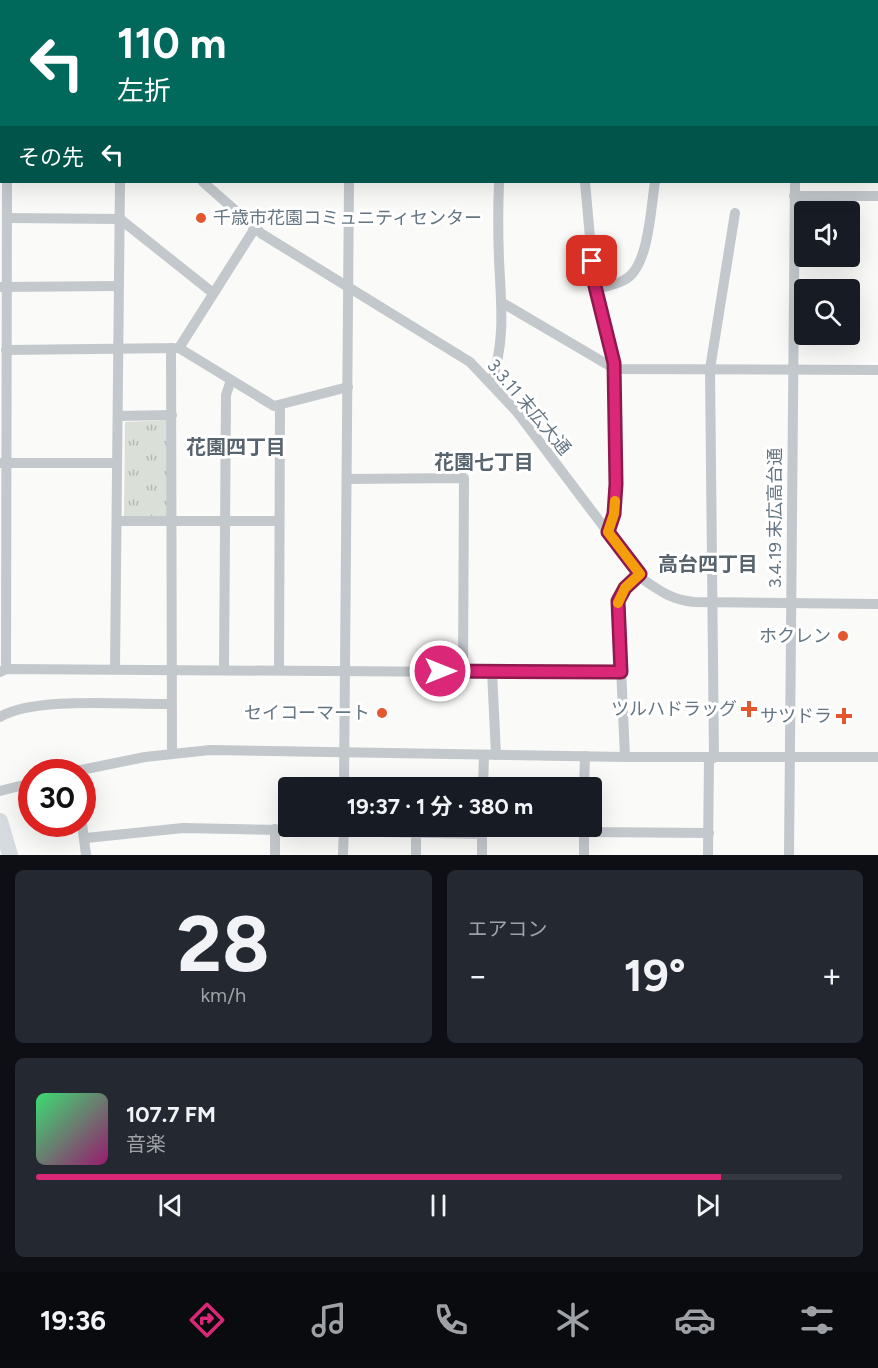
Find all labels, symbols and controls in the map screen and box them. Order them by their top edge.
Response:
text: 110 m [117,18,226,69]
icon: left [18,24,96,102]
text: 左折 [117,74,171,107]
icon: left [96,138,129,171]
text: その先 [18,144,84,171]
map controls [794,201,860,345]
button: sound [794,201,860,267]
place label: 千歳市花園コミュニティセンター [213,207,482,229]
marker: 千歳市花園コミュニティセンター [194,211,208,225]
pin [566,235,617,286]
icon: arrive [575,244,608,277]
button: search [794,279,860,345]
street label: 3.3.11 末広大通 [483,355,575,459]
district label: 花園四丁目 [186,435,286,459]
street label: 3.4.19 末広高台通 [764,448,786,588]
district label: 花園七丁目 [434,450,534,474]
district label: 高台四丁目 [658,552,758,576]
place label: ホクレン [759,625,831,647]
marker: ホクレン [836,629,850,643]
position arrow [408,639,472,703]
place label: ツルハドラッグ [611,698,737,720]
place label: セイコーマート [244,702,370,724]
marker: ツルハドラッグ [742,702,756,716]
place label: サツドラ [760,705,832,727]
marker: セイコーマート [375,706,389,720]
marker: サツドラ [837,709,851,723]
speed limit sign: 30 [18,759,96,837]
text: 19:37 · 1 分 · 380 m [347,793,533,820]
text: 28 [177,897,270,991]
text: エアコン [468,917,548,941]
text: 19° [624,948,686,1002]
text: − [468,956,488,995]
text: + [821,956,842,995]
text: km/h [200,983,246,1007]
text: 107.7 FM [126,1101,216,1128]
text: 音楽 [126,1132,166,1156]
icon: previous [154,1189,187,1222]
icon: pause [422,1189,455,1222]
icon: next [691,1189,724,1222]
icon: directions [186,1299,228,1341]
icon: music [308,1299,350,1341]
icon: phone [430,1299,472,1341]
icon: climate [552,1299,594,1341]
icon: car [674,1299,716,1341]
icon: filters [796,1299,838,1341]
text: 19:36 [40,1304,106,1337]

